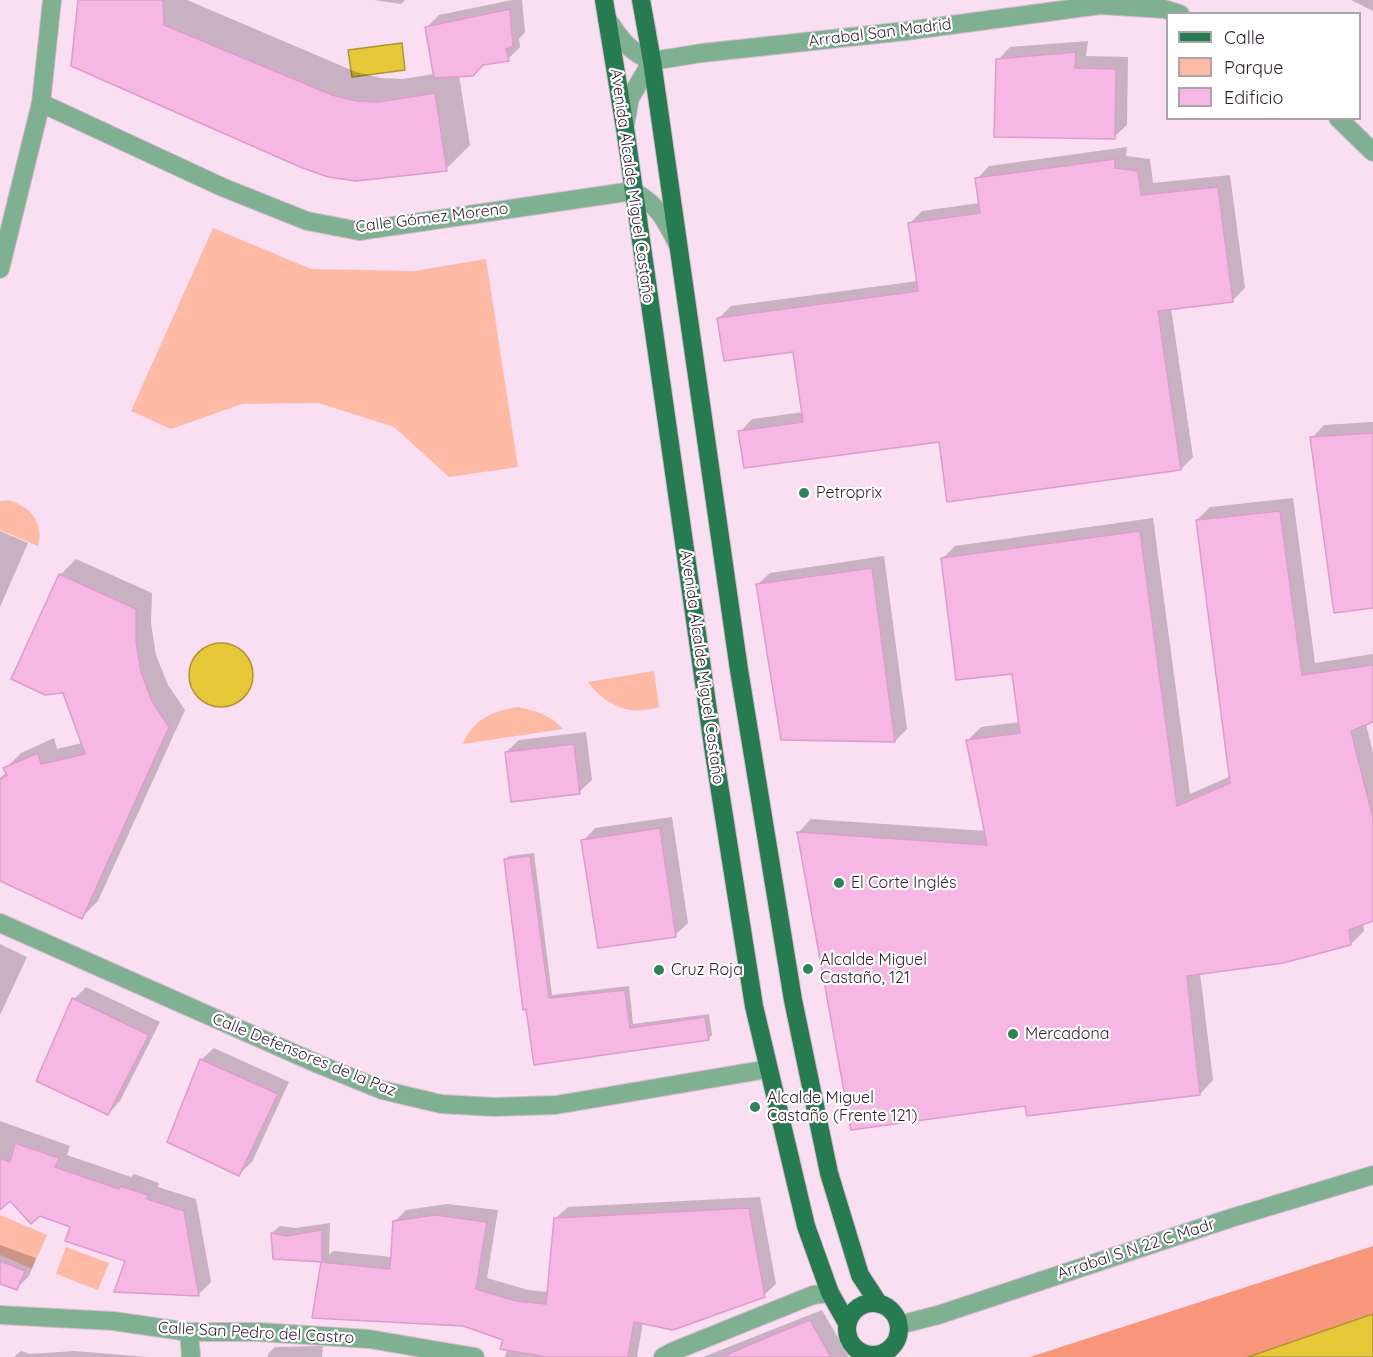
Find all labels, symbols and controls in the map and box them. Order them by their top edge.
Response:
legend [1166,12,1361,120]
street label: Arrabal San Madrid [807,15,953,51]
text: Calle [1224,26,1265,49]
text: Parque [1224,56,1283,79]
street label: Avenida Alcalde Miguel Castaño [606,68,658,304]
text: Edificio [1224,86,1283,109]
street label: Calle Gómez Moreno [354,199,510,237]
place label: Petroprix [816,483,882,503]
marker: Petroprix [797,486,811,500]
street label: Avenida Alcalde Miguel Castaño [676,549,728,785]
place label: El Corte Inglés [851,873,956,893]
marker: El Corte Inglés [832,876,846,890]
place label: Alcalde Miguel Castaño, 121 [820,950,927,988]
place label: Cruz Roja [671,960,743,980]
marker: Alcalde Miguel Castaño, 121 [801,962,815,976]
marker: Cruz Roja [652,963,666,977]
street label: Calle Defensores de la Paz [209,1009,399,1101]
place label: Mercadona [1025,1024,1109,1044]
marker: Mercadona [1006,1027,1020,1041]
place label: Alcalde Miguel Castaño (Frente 121) [767,1088,917,1126]
marker: Alcalde Miguel Castaño (Frente 121) [748,1100,762,1114]
street label: Arrabal S N 22 C Madr [1055,1214,1217,1284]
street label: Calle San Pedro del Castro [157,1318,355,1348]

